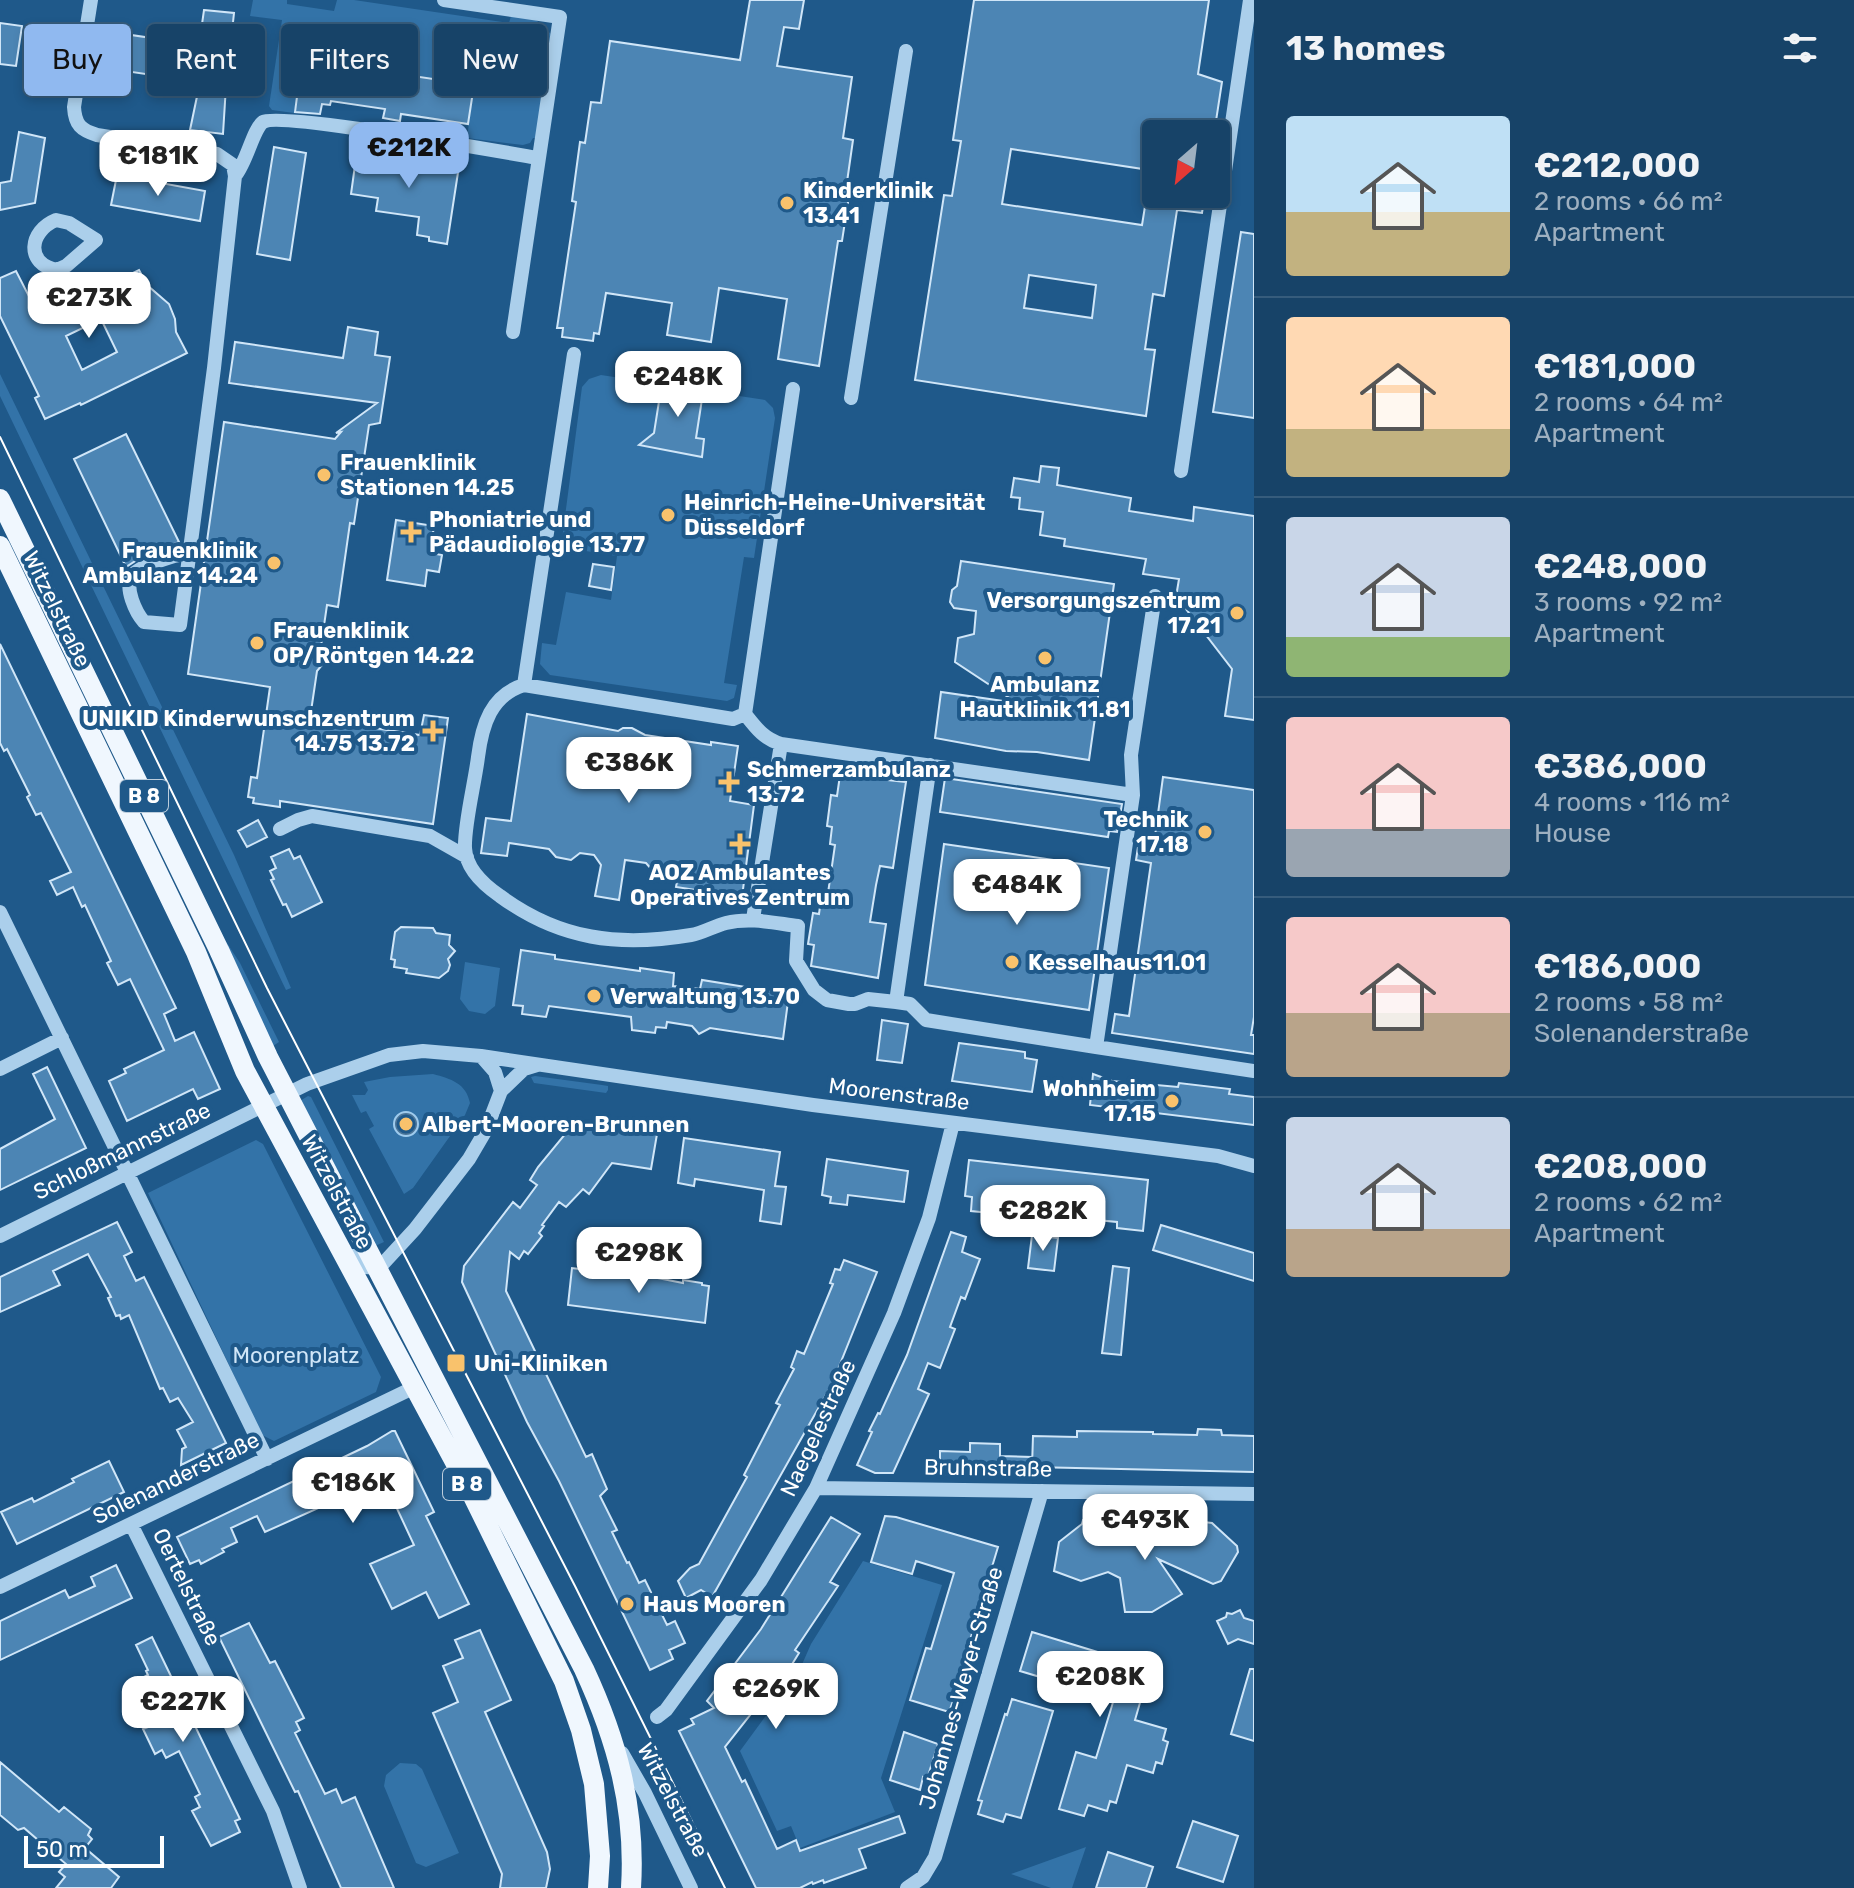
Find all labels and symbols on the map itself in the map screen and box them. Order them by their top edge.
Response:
north arrow [1142,120,1230,208]
pin: €212K [353,122,465,190]
pin: €181K [102,130,214,198]
place label: Kinderklinik 13.41 [803,177,934,229]
marker: Kinderklinik 13.41 [778,194,796,212]
pin: €273K [33,272,145,340]
pin: €248K [622,351,734,419]
place label: Frauenklinik Stationen 14.25 [340,449,514,501]
marker: Frauenklinik Stationen 14.25 [315,466,333,484]
place label: Heinrich-Heine-Universität Düsseldorf [684,489,985,541]
place label: Phoniatrie und Pädaudiologie 13.77 [429,506,646,558]
marker: Heinrich-Heine-Universität Düsseldorf [659,506,677,524]
marker: Phoniatrie und Pädaudiologie 13.77 [400,521,422,543]
place label: Frauenklinik Ambulanz 14.24 [83,537,258,589]
street label: Witzelstraße [17,547,97,671]
marker: Frauenklinik Ambulanz 14.24 [265,554,283,572]
place label: Versorgungszentrum 17.21 [986,587,1221,639]
marker: Versorgungszentrum 17.21 [1228,604,1246,622]
place label: Frauenklinik OP/Röntgen 14.22 [273,617,474,669]
marker: Frauenklinik OP/Röntgen 14.22 [248,634,266,652]
marker: Ambulanz Hautklinik 11.81 [1036,649,1054,667]
place label: Ambulanz Hautklinik 11.81 [960,671,1130,723]
place label: UNIKID Kinderwunschzentrum 14.75 13.72 [82,705,415,757]
marker: UNIKID Kinderwunschzentrum 14.75 13.72 [422,720,444,742]
pin: €386K [573,737,685,805]
place label: Schmerzambulanz 13.72 [747,756,951,808]
marker: Schmerzambulanz 13.72 [718,771,740,793]
road number: B 8 [120,780,168,812]
place label: Technik 17.18 [1103,806,1189,858]
marker: Technik 17.18 [1196,823,1214,841]
marker: AOZ Ambulantes Operatives Zentrum [729,833,751,855]
place label: AOZ Ambulantes Operatives Zentrum [630,859,850,911]
pin: €484K [961,859,1073,927]
place label: Kesselhaus11.01 [1028,949,1206,976]
marker: Kesselhaus11.01 [1003,953,1021,971]
place label: Verwaltung 13.70 [610,983,800,1010]
marker: Verwaltung 13.70 [585,987,603,1005]
street label: Moorenstraße [827,1072,971,1116]
place label: Wohnheim 17.15 [1042,1075,1156,1127]
marker: Wohnheim 17.15 [1163,1092,1181,1110]
street label: Schloßmannstraße [29,1096,215,1206]
place label: Albert-Mooren-Brunnen [422,1111,689,1138]
marker: Albert-Mooren-Brunnen [397,1115,415,1133]
street label: Witzelstraße [296,1130,378,1254]
pin: €282K [987,1185,1099,1253]
pin: €298K [583,1227,695,1295]
park label: Moorenplatz [233,1342,359,1369]
place label: Uni-Kliniken [474,1350,608,1377]
marker: Uni-Kliniken [445,1352,467,1374]
street label: Naegelestraße [774,1355,862,1501]
street label: Solenanderstraße [88,1426,264,1530]
street label: Bruhnstraße [924,1453,1052,1483]
pin: €186K [297,1457,409,1525]
road number: B 8 [443,1468,491,1500]
pin: €493K [1089,1494,1201,1562]
street label: Oertelstraße [147,1524,227,1650]
street label: Johannes-Weyer-Straße [913,1564,1009,1812]
place label: Haus Mooren [643,1591,786,1618]
marker: Haus Mooren [618,1595,636,1613]
pin: €208K [1044,1651,1156,1719]
pin: €269K [720,1663,832,1731]
pin: €227K [127,1676,239,1744]
street label: Witzelstraße [632,1738,714,1862]
scale bar [24,1832,164,1868]

